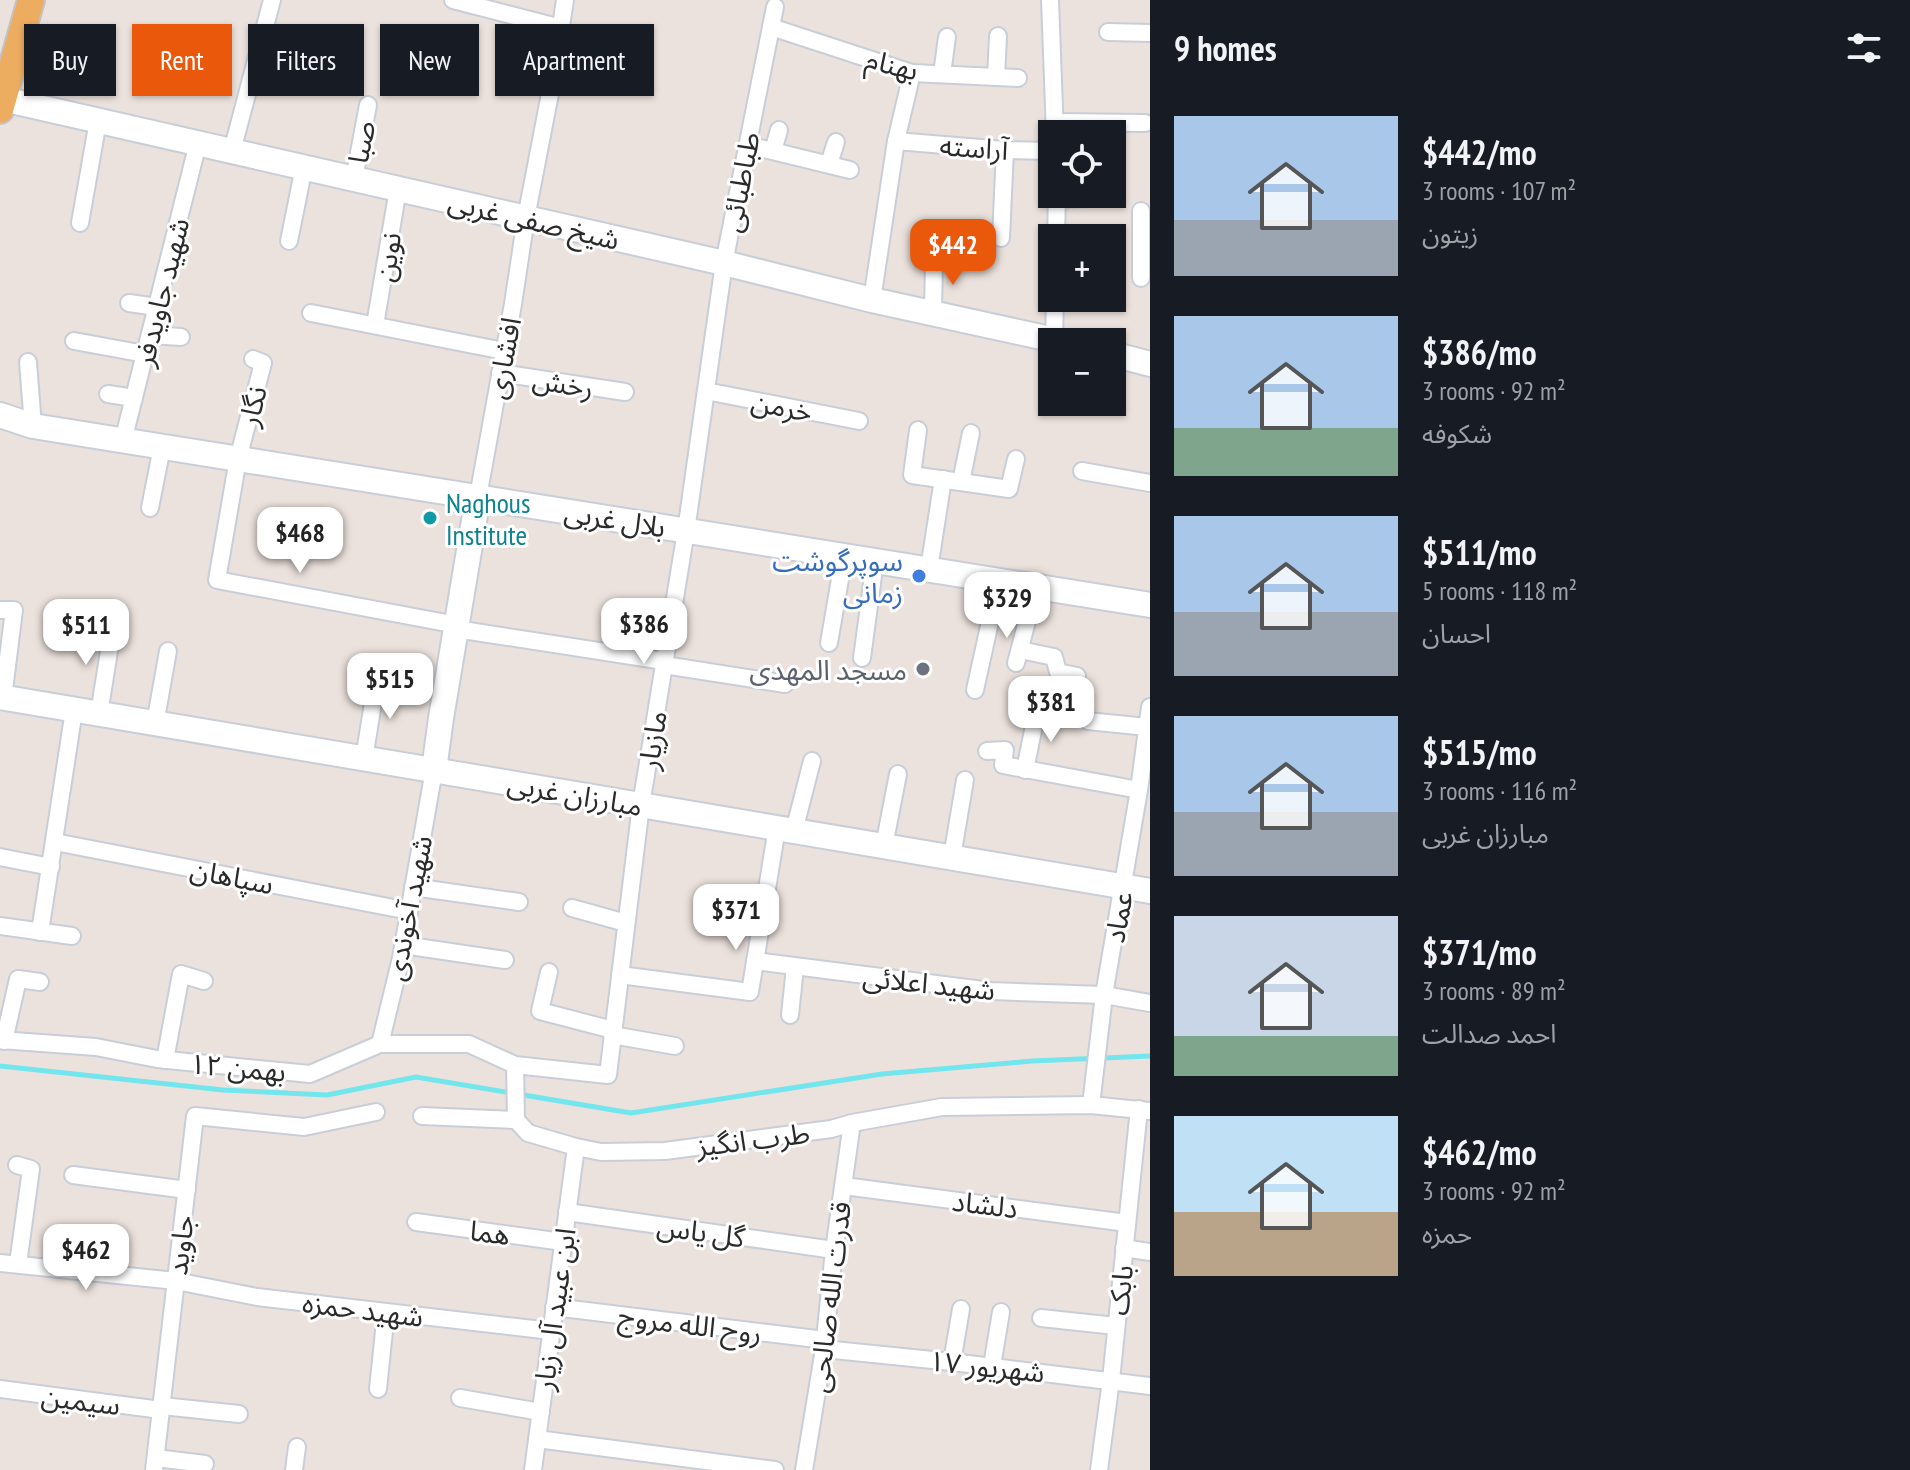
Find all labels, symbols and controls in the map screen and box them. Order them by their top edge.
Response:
chip: Buy [24,24,116,96]
chip: Rent [132,24,232,96]
chip: Filters [248,24,364,96]
chip: New [380,24,479,96]
chip: Apartment [495,24,654,96]
text: 9 homes [1174,26,1277,70]
icon: filters [1842,26,1886,70]
street label: بهنام [861,40,922,91]
street label: صبا [339,117,383,167]
map controls [1038,120,1126,416]
button: locate [1038,120,1126,208]
street label: آراسته [938,126,1011,168]
street label: طباطبائی [712,129,768,235]
text: $442/mo [1422,130,1537,174]
icon: home [1238,148,1334,244]
text: 3 rooms · 107 m² [1422,174,1576,207]
street label: شیخ صفی غربی [444,182,623,261]
street label: شهید جاویدفر [124,214,197,371]
text: زیتون [1422,217,1478,250]
pin: $442 [906,219,1000,287]
button: + [1038,224,1126,312]
text: $442 [928,228,978,261]
street label: نوین [365,230,409,284]
street label: افشاری [477,314,529,402]
button: − [1038,328,1126,416]
text: $386/mo [1422,330,1537,374]
icon: home [1238,348,1334,444]
street label: رخش [530,360,596,406]
text: 3 rooms · 92 m² [1422,374,1566,407]
street label: نگار [229,382,275,431]
street label: خرمن [748,382,816,430]
text: شکوفه [1422,417,1492,450]
place label: Naghous Institute [446,484,530,553]
street label: بلال غربی [562,493,668,545]
pin: $468 [253,507,347,575]
marker: Naghous Institute [421,509,439,527]
text: $468 [275,516,325,549]
text: $511/mo [1422,530,1537,574]
place label: سوپرگوشت زمانی [772,542,903,611]
icon: home [1238,548,1334,644]
marker: سوپرگوشت زمانی [910,567,928,585]
pin: $329 [960,572,1054,640]
text: 5 rooms · 118 m² [1422,574,1577,607]
text: $329 [982,581,1032,614]
pin: $386 [597,598,691,666]
pin: $511 [39,599,133,667]
text: $386 [619,607,669,640]
text: $511 [61,608,111,641]
text: احسان [1422,617,1491,650]
place label: مسجد المهدی [749,651,907,688]
pin: $515 [343,653,437,721]
marker: مسجد المهدی [914,660,932,678]
text: $515 [365,662,415,695]
pin: $381 [1004,676,1098,744]
text: $381 [1026,685,1076,718]
street label: مازیار [629,708,675,773]
text: $515/mo [1422,730,1537,774]
icon: home [1238,748,1334,844]
street label: مبارزان غربی [505,764,645,824]
text: 3 rooms · 116 m² [1422,774,1577,807]
text: مبارزان غربی [1422,817,1549,850]
street label: شهید آخوندی [376,832,440,984]
street label: سپاهان [187,850,277,902]
pin: $371 [689,884,783,952]
street label: عماد [1095,888,1141,946]
text: $371 [711,893,761,926]
text: $371/mo [1422,930,1537,974]
icon: home [1238,948,1334,1044]
street label: شهید اعلائی [861,958,997,1008]
text: 3 rooms · 89 m² [1422,974,1566,1007]
text: احمد صدالت [1422,1017,1557,1050]
street label: ۱۲ بهمن [188,1044,288,1090]
street label: طرب انگیز [693,1114,812,1164]
text: $462/mo [1422,1130,1537,1174]
icon: home [1238,1148,1334,1244]
text: 3 rooms · 92 m² [1422,1174,1566,1207]
street label: دلشاد [950,1182,1020,1226]
street label: قدرت الله صالحی [799,1199,859,1395]
street label: گل یاس [655,1207,748,1256]
street label: هما [468,1211,512,1253]
street label: جاوید [158,1213,202,1277]
text: حمزه [1422,1217,1472,1250]
pin: $462 [39,1224,133,1292]
street label: ابن عبید آل زیار [524,1225,584,1394]
text: $462 [61,1233,111,1266]
street label: بابک [1099,1263,1141,1317]
street label: شهید حمزه [300,1283,426,1335]
street label: روح الله مروج [616,1297,764,1354]
street label: ۱۷ شهریور [927,1342,1047,1390]
street label: سیمین [39,1377,123,1423]

